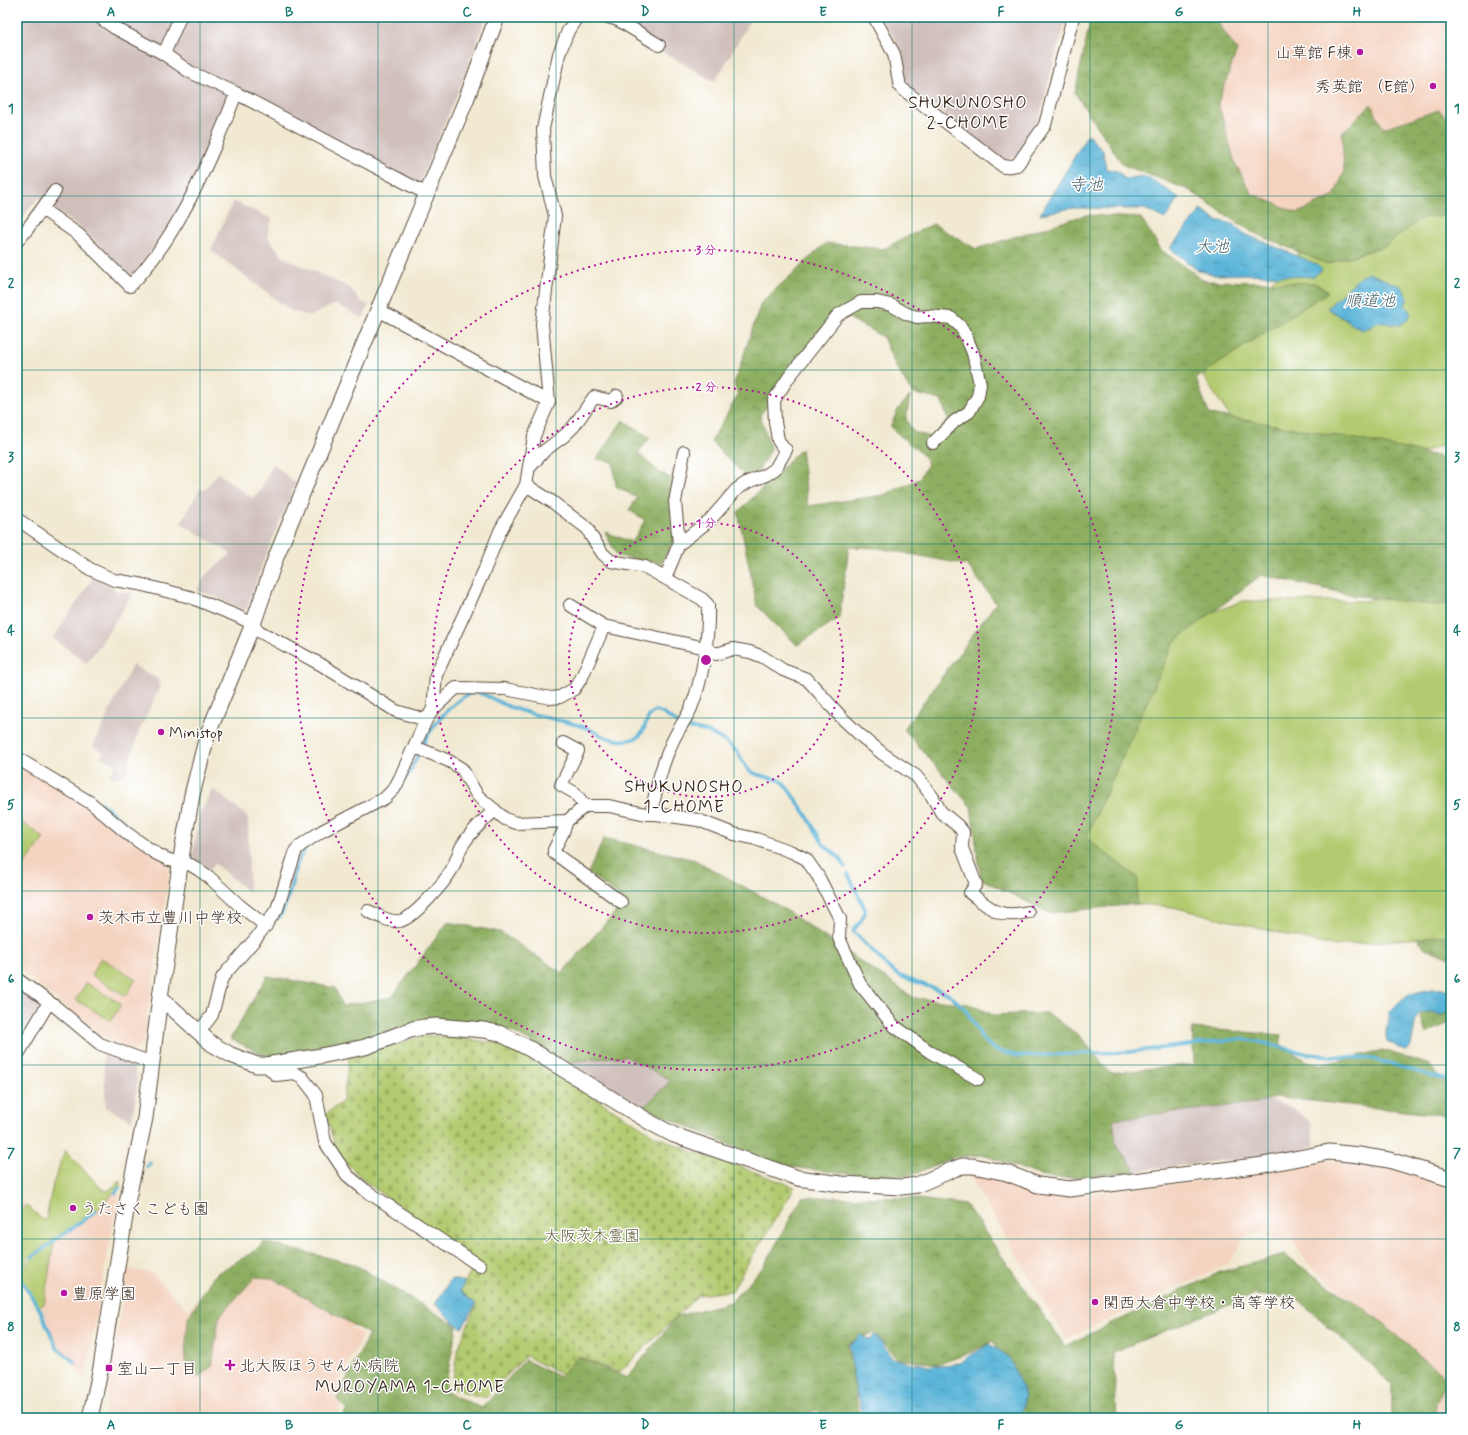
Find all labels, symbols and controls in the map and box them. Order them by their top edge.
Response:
text: A [107,4,115,21]
text: B [285,4,294,21]
text: C [462,4,472,21]
text: D [641,4,650,21]
text: E [819,4,827,21]
text: F [998,4,1005,21]
text: G [1175,4,1184,21]
text: H [1353,4,1362,21]
place label: 山草館 F棟 [1275,43,1352,64]
marker: 山草館 F棟 [1355,47,1365,57]
place label: 秀英館 （E館） [1315,77,1425,98]
marker: 秀英館 （E館） [1428,81,1438,91]
district label: SHUKUNOSHO 2-CHOME [908,92,1028,134]
text: 1 [8,101,14,118]
text: 1 [1454,101,1460,118]
water label: 寺池 [1069,174,1104,196]
water label: 大池 [1195,236,1230,258]
text: 3 分 [696,243,716,259]
text: 2 [8,275,15,292]
text: 2 [1454,275,1461,292]
water label: 順道池 [1345,290,1396,312]
text: 2 分 [695,380,717,396]
text: 3 [8,449,14,466]
text: 3 [1454,449,1460,466]
text: 1 分 [696,516,716,532]
text: 4 [7,623,15,640]
text: 4 [1453,623,1461,640]
centre of rings [699,653,713,667]
place label: Ministop [169,723,223,744]
marker: Ministop [156,727,166,737]
district label: SHUKUNOSHO 1-CHOME [624,776,744,818]
text: 5 [7,797,15,814]
text: 5 [1453,797,1461,814]
place label: 茨木市立豊川中学校 [98,908,242,929]
marker: 茨木市立豊川中学校 [85,912,95,922]
text: 6 [8,971,15,988]
text: 6 [1454,971,1461,988]
text: 7 [7,1145,15,1162]
text: 7 [1453,1145,1461,1162]
place label: うたさくこども園 [81,1199,209,1220]
marker: うたさくこども園 [68,1203,78,1213]
park label: 大阪茨木霊園 [544,1226,640,1247]
place label: 豊原学園 [72,1284,136,1305]
marker: 豊原学園 [59,1288,69,1298]
place label: 関西大倉中学校・高等学校 [1103,1293,1295,1314]
marker: 関西大倉中学校・高等学校 [1090,1297,1100,1307]
text: 8 [7,1319,15,1336]
text: 8 [1453,1319,1461,1336]
place label: 北大阪ほうせんか病院 [239,1356,399,1377]
place label: 室山一丁目 [117,1359,197,1380]
marker: 北大阪ほうせんか病院 [224,1359,236,1371]
marker: 室山一丁目 [104,1363,114,1373]
district label: MUROYAMA 1-CHOME [315,1376,505,1398]
text: A [107,1417,115,1434]
text: B [285,1417,294,1434]
text: C [462,1417,472,1434]
text: D [641,1417,650,1434]
text: E [819,1417,827,1434]
text: F [998,1417,1005,1434]
text: G [1175,1417,1184,1434]
text: H [1353,1417,1362,1434]

